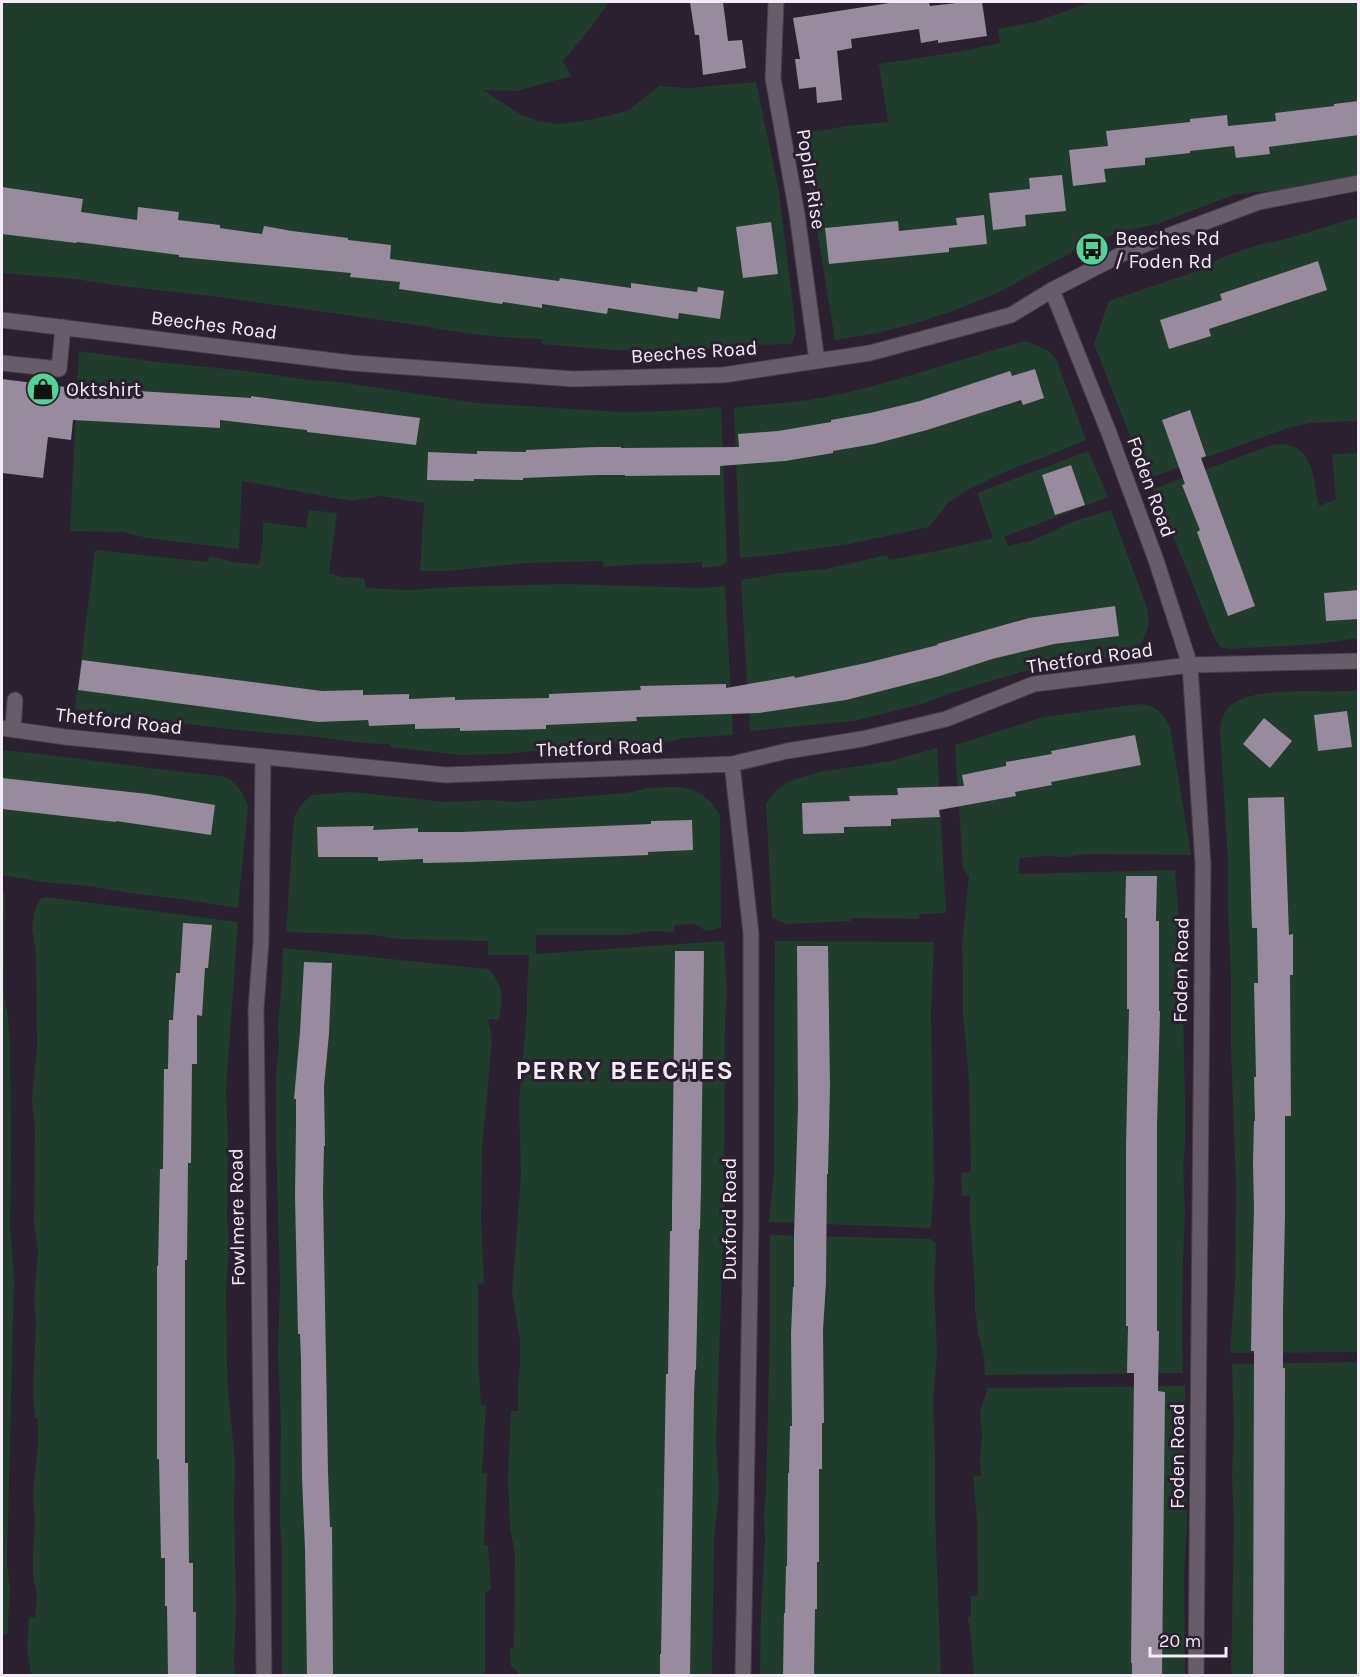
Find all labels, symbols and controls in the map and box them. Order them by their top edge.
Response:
street label: Poplar Rise [792,127,830,231]
place label: Beeches Rd / Foden Rd [1115,227,1220,273]
bus stop icon: Beeches Rd / Foden Rd [1074,231,1110,267]
street label: Beeches Road [150,306,278,344]
street label: Beeches Road [630,336,758,368]
shop icon: Oktshirt [25,371,61,407]
place label: Oktshirt [66,378,141,401]
street label: Foden Road [1122,433,1180,541]
street label: Thetford Road [1025,638,1155,678]
street label: Thetford Road [54,703,184,739]
street label: Thetford Road [536,734,664,762]
street label: Foden Road [1169,917,1193,1023]
district label: PERRY BEECHES [515,1055,735,1086]
street label: Fowlmere Road [224,1148,250,1286]
street label: Duxford Road [718,1157,741,1281]
street label: Foden Road [1166,1403,1189,1509]
scale bar [1150,1620,1226,1658]
text: 20 m [1159,1630,1201,1652]

